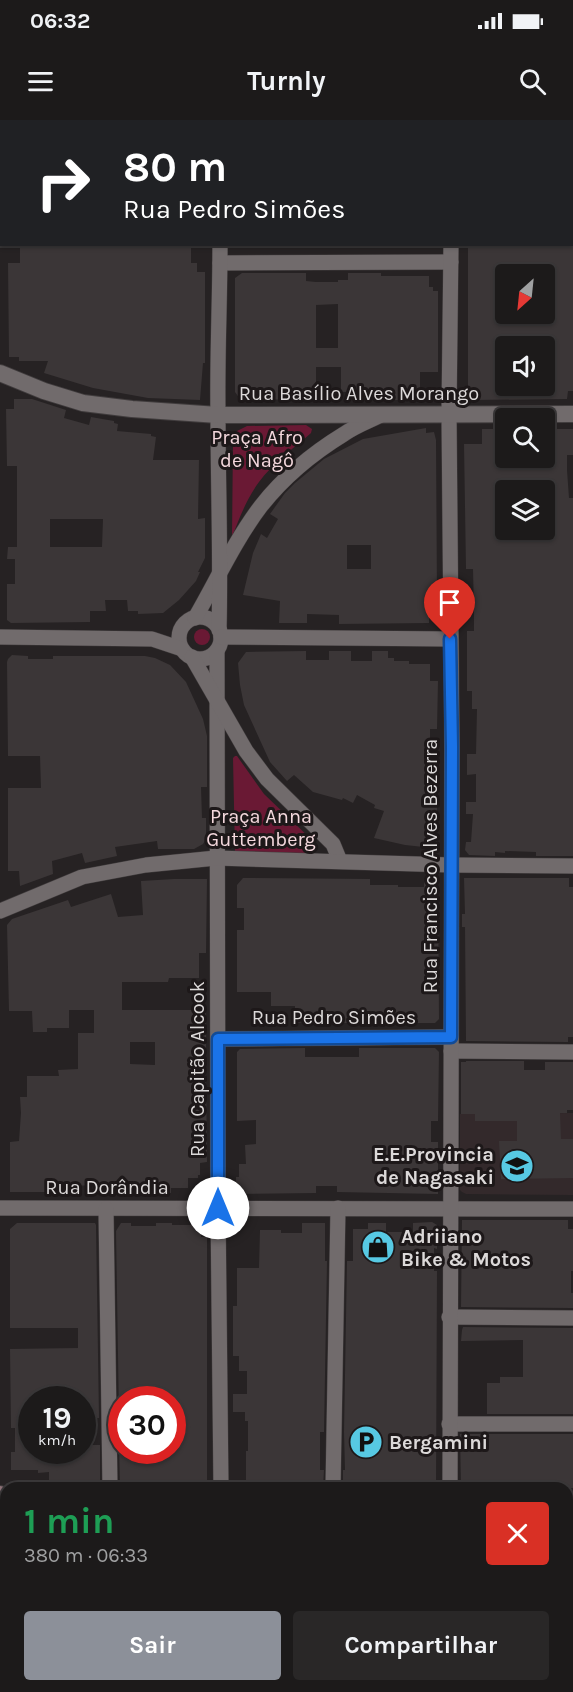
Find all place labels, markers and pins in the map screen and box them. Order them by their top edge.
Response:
pin [424,577,475,639]
place label: E.E.Provincia de Nagasaki [373,1143,494,1189]
school or university icon: E.E.Provincia de Nagasaki [499,1148,535,1184]
place label: Adriiano Bike & Motos [401,1225,531,1271]
shop icon: Adriiano Bike & Motos [360,1229,396,1265]
parking icon: Bergamini [348,1424,384,1460]
place label: Bergamini [389,1431,488,1454]

